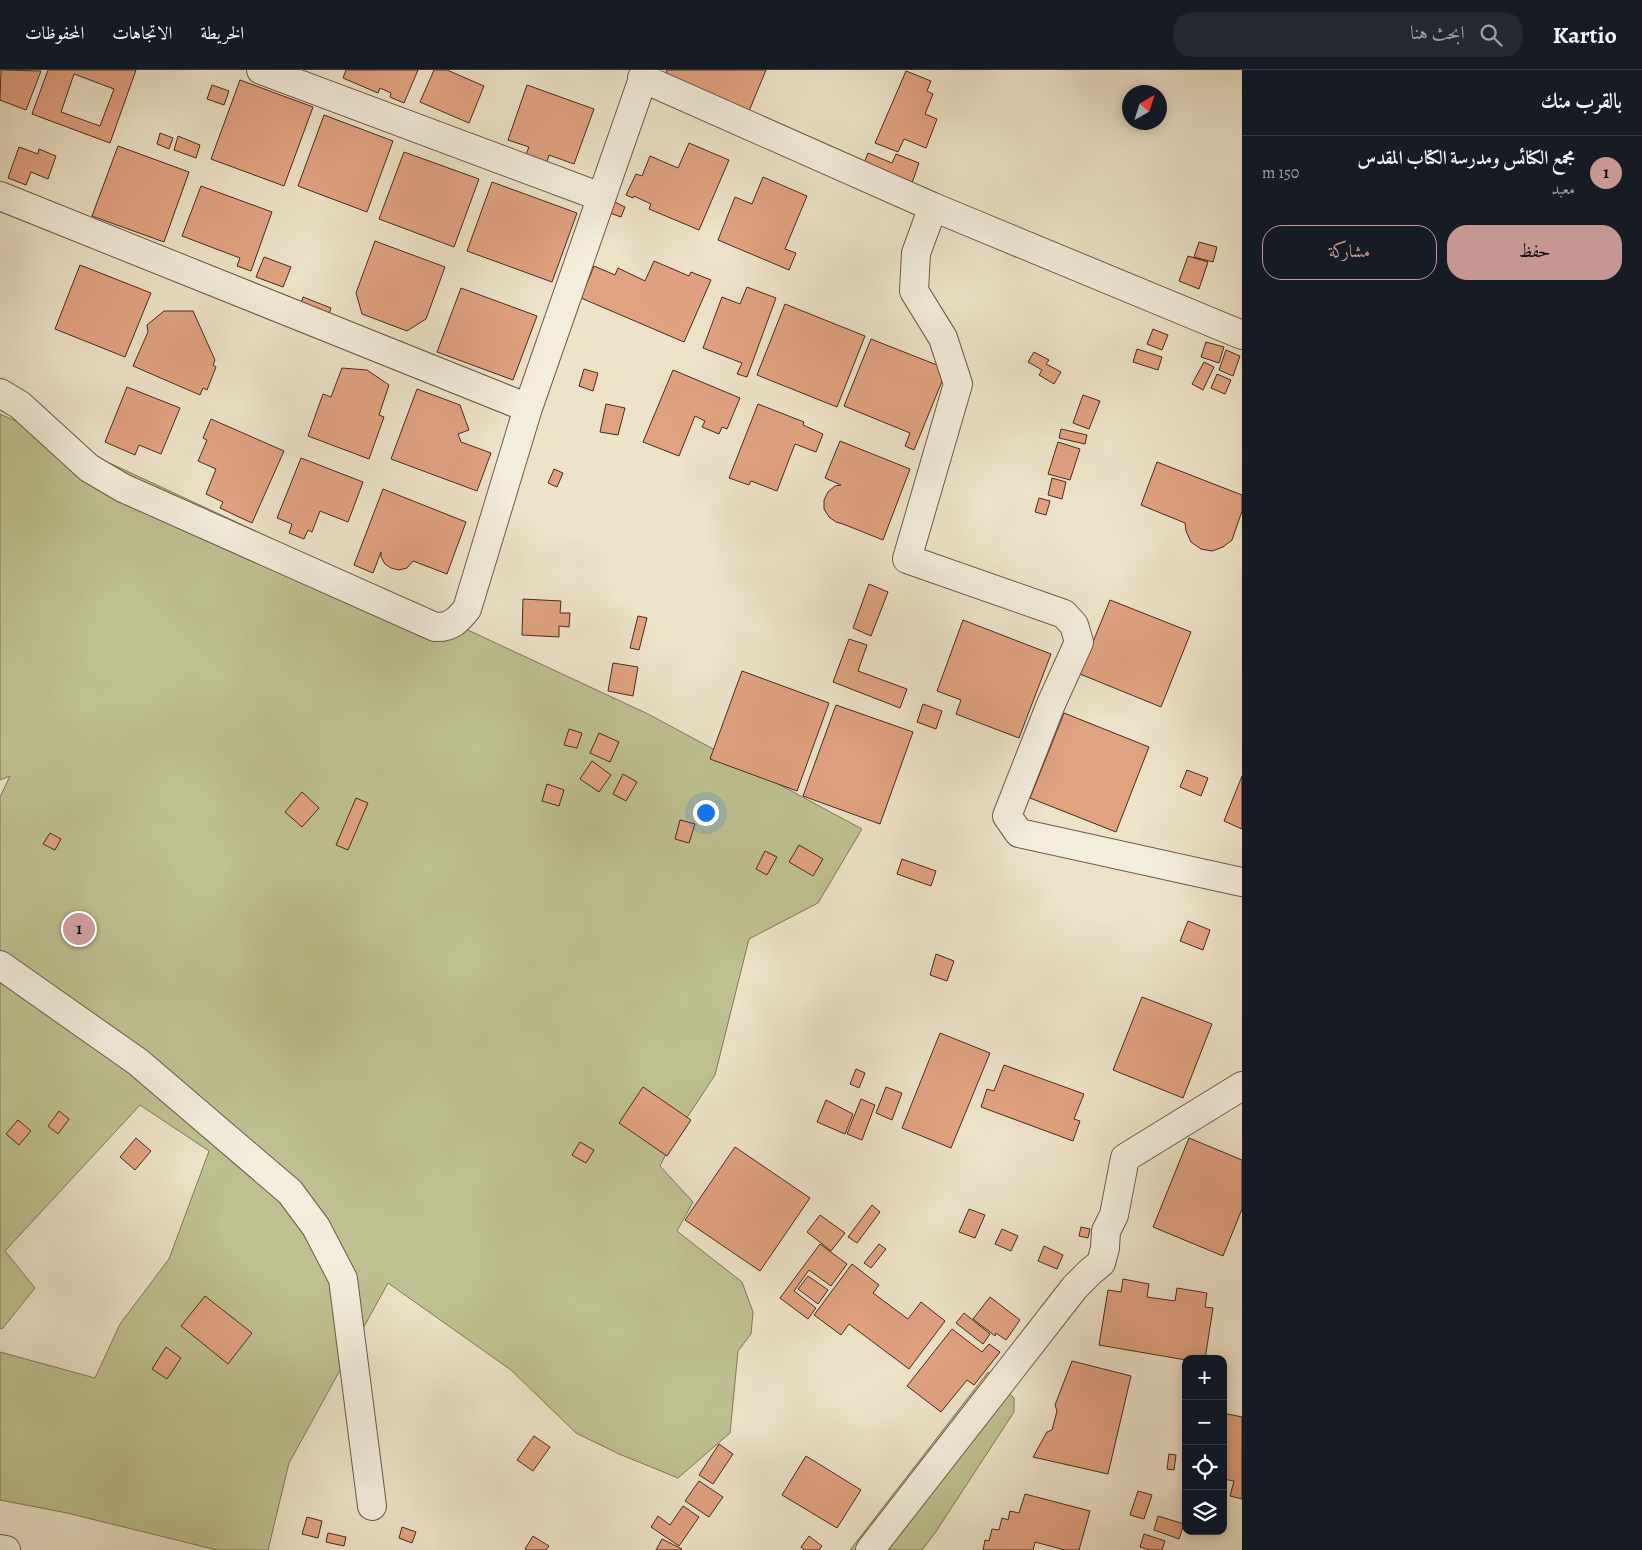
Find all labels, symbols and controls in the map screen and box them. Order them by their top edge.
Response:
search box [1173,12,1523,57]
text: Kartio [1553,19,1617,51]
text: ابحث هنا [1410,20,1465,46]
text: المحفوظات [25,21,84,45]
text: الاتجاهات [112,21,172,45]
text: الخريطة [200,21,244,45]
icon: search [1477,21,1505,49]
north arrow [1122,85,1167,130]
text: بالقرب منك [1541,87,1622,115]
text: مجمع الكنائس ومدرسة الكتاب المقدس [1357,145,1575,171]
text: 150 m [1262,162,1299,184]
text: 1 [1603,162,1609,184]
text: معبد [1551,178,1575,200]
button: مشاركة [1262,225,1437,280]
button: حفظ [1447,225,1622,280]
your location [693,800,719,826]
pin: 1 [63,910,95,948]
map controls [1182,1355,1227,1535]
button: + [1182,1355,1227,1400]
button: − [1182,1400,1227,1445]
button: locate [1182,1445,1227,1490]
button: layers [1182,1490,1227,1535]

